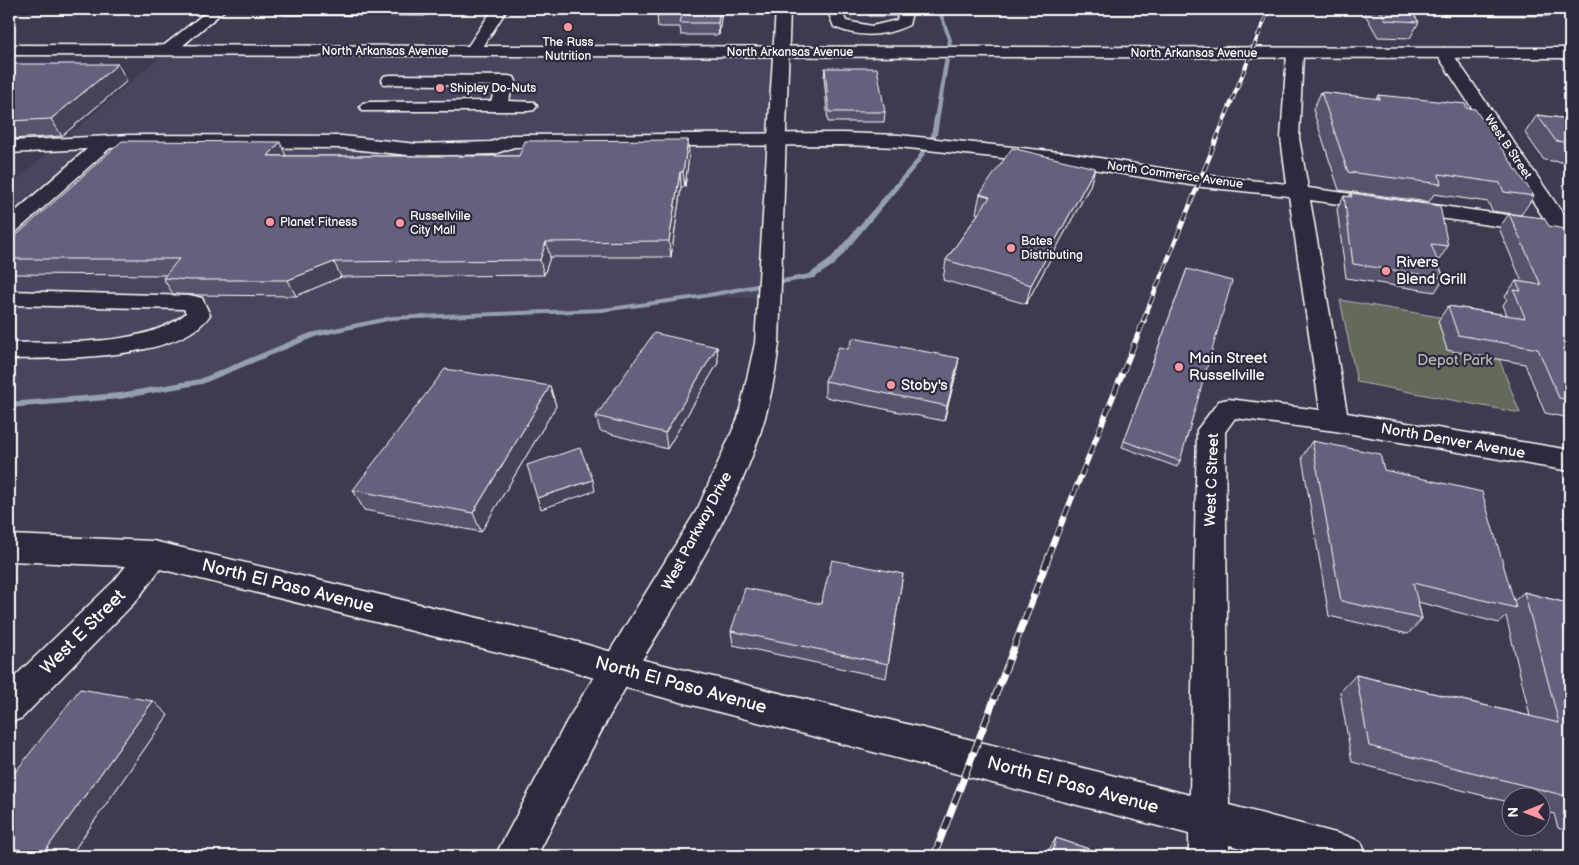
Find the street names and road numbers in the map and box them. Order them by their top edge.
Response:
street label: North Arkansas Avenue [322,44,448,59]
street label: North Arkansas Avenue [727,45,853,60]
street label: North Arkansas Avenue [1131,46,1257,61]
street label: West B Street [1481,112,1535,182]
street label: North Commerce Avenue [1106,158,1244,192]
street label: North Denver Avenue [1379,419,1527,463]
street label: West C Street [1201,433,1223,527]
street label: West Parkway Drive [658,468,736,593]
street label: North El Paso Avenue [200,554,377,618]
street label: West E Street [36,585,130,679]
street label: North El Paso Avenue [593,652,769,718]
street label: North El Paso Avenue [985,752,1161,818]

